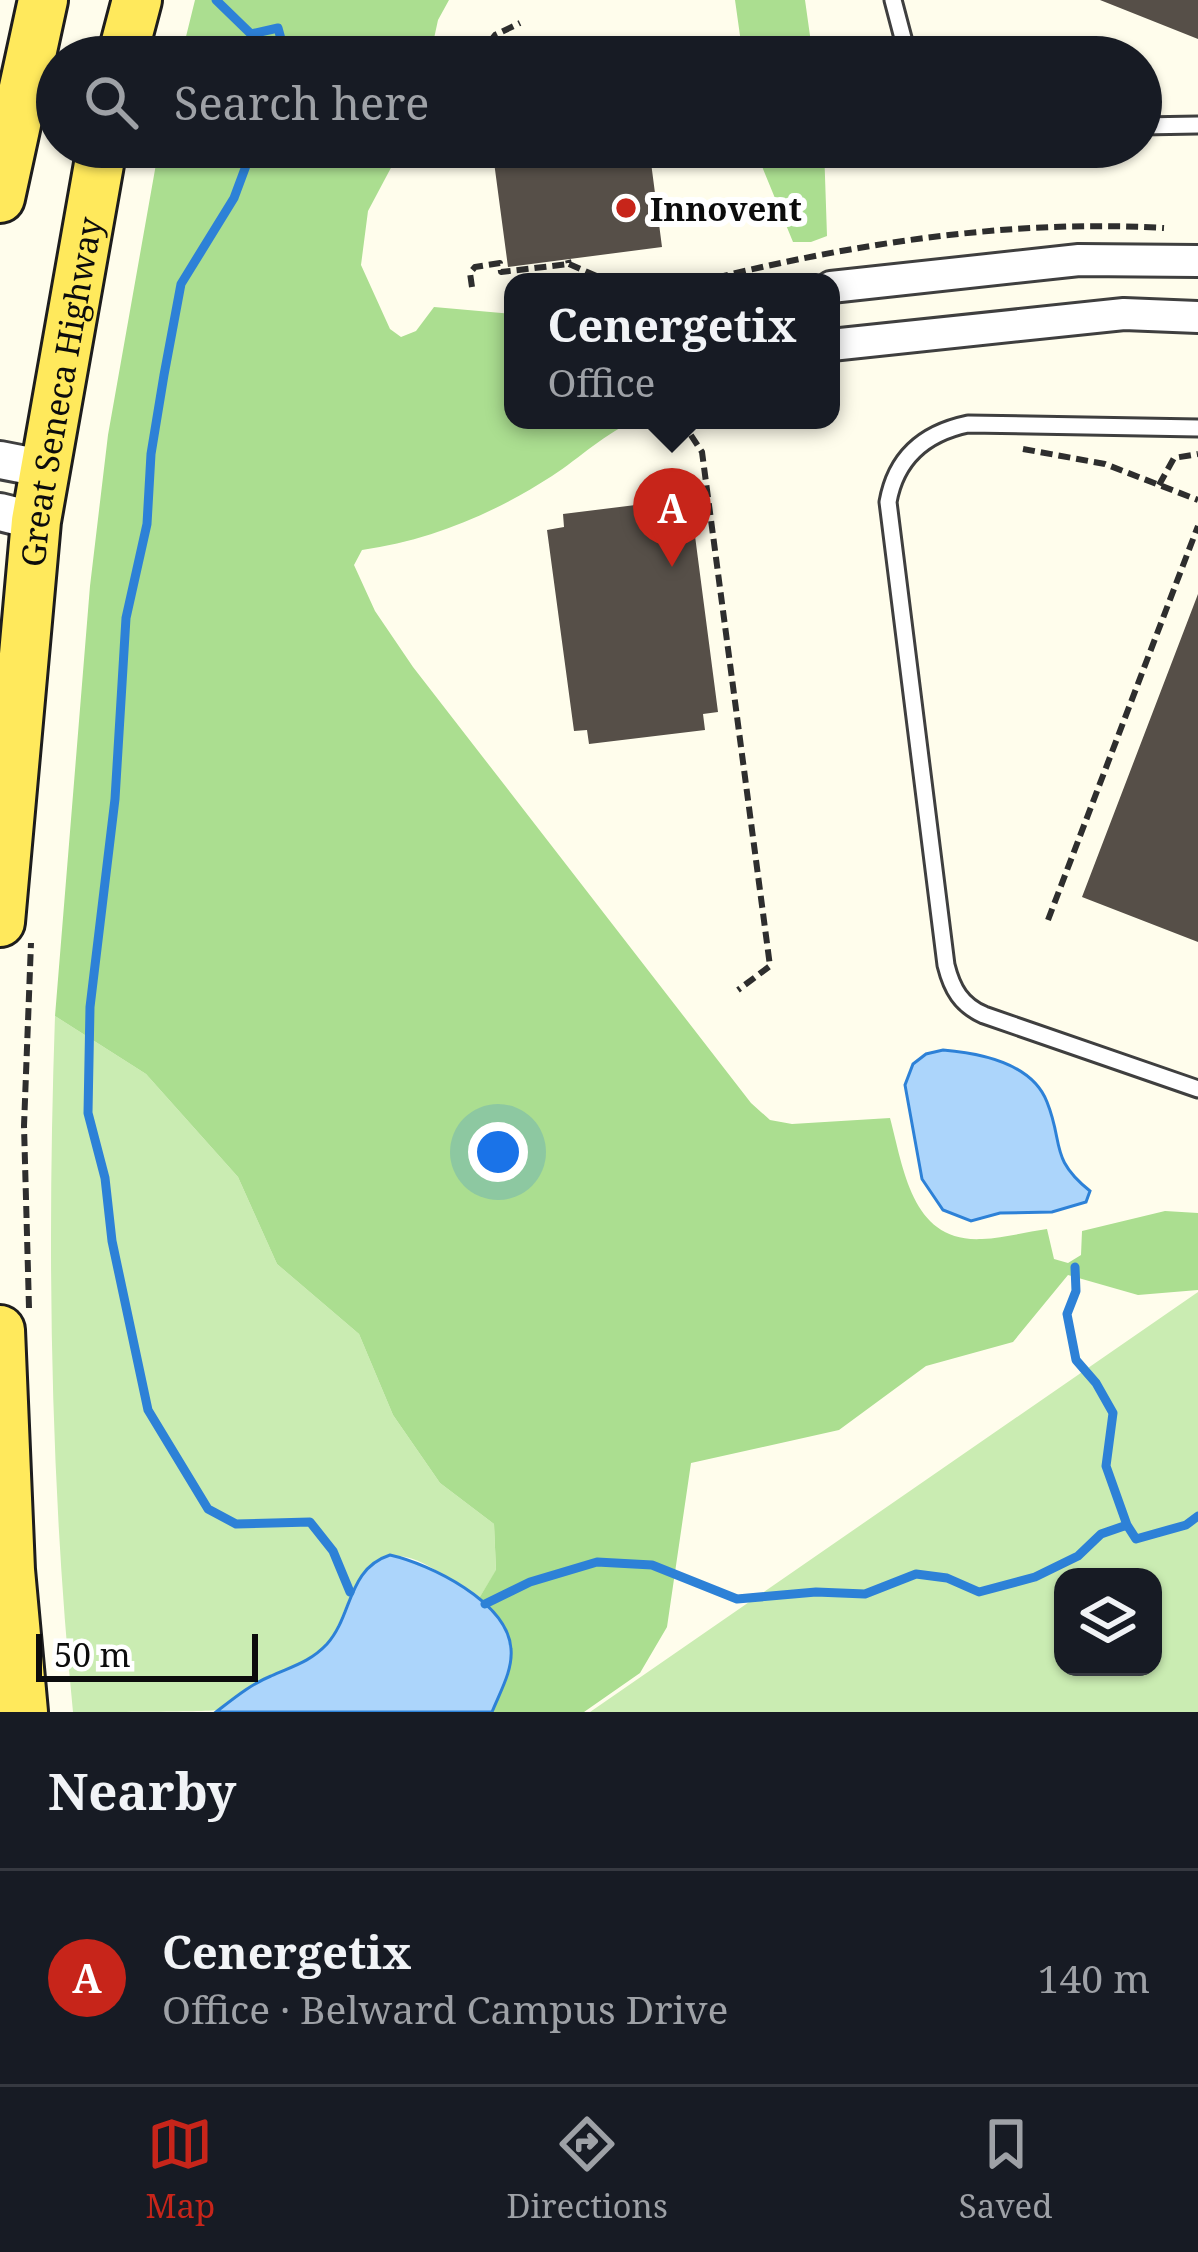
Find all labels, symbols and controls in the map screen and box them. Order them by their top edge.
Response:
search box [36,36,1162,168]
icon: search [78,69,144,135]
text: Search here [174,72,429,133]
place label: Innovent [650,186,802,231]
marker: Innovent [613,195,639,221]
street label: Great Seneca Highway [10,213,112,568]
popup [504,273,840,429]
text: Cenergetix [547,294,797,355]
text: Office [547,355,655,408]
pin: A [633,468,711,567]
your location [468,1122,528,1182]
map controls [1054,1568,1162,1676]
button: layers [1054,1568,1162,1676]
scale bar [36,1628,258,1681]
text: 50 m [54,1632,131,1677]
text: Nearby [48,1755,236,1825]
text: Cenergetix [162,1921,411,1982]
text: A [72,1951,102,2004]
text: 140 m [1038,1951,1150,2004]
text: Office · Belward Campus Drive [162,1982,728,2035]
tab: Map [146,2111,215,2228]
tab: Directions [506,2111,668,2228]
tab: Saved [959,2111,1052,2228]

